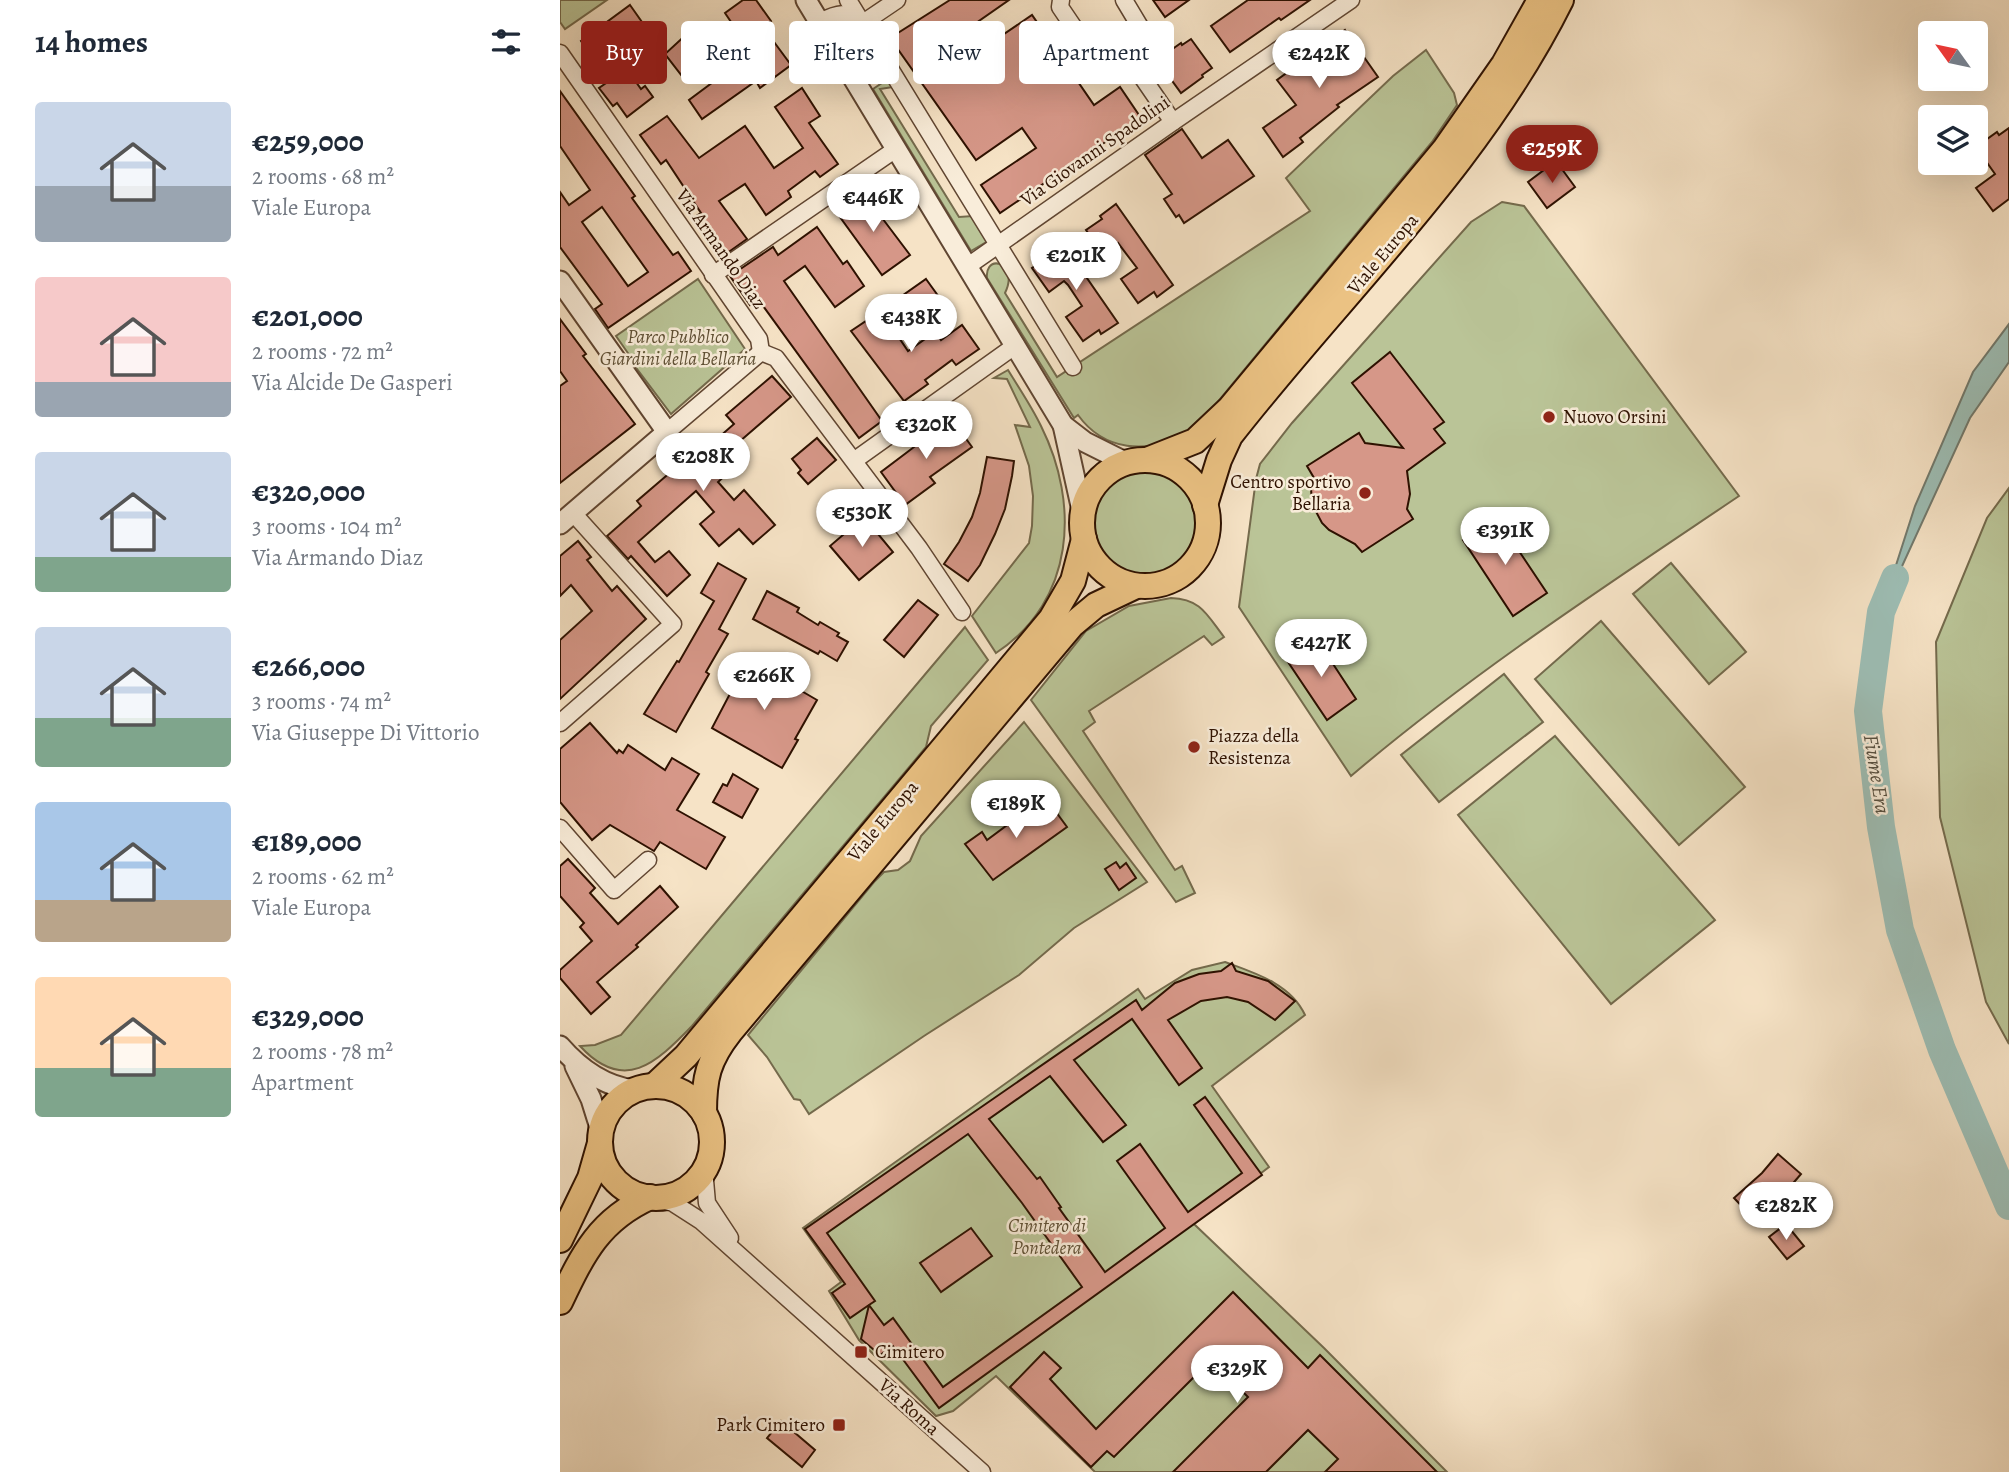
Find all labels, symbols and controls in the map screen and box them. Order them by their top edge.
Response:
chip: Buy [581,21,667,84]
chip: Rent [681,21,775,84]
chip: Filters [789,21,899,84]
chip: New [913,21,1005,84]
chip: Apartment [1019,21,1174,84]
north arrow [1918,21,1988,91]
map controls [1918,21,1988,175]
text: 14 homes [35,22,148,62]
icon: filters [487,23,525,61]
pin: €242K [1270,31,1368,90]
text: €242K [1288,37,1350,68]
street label: Via Giovanni Spadolini [1014,90,1175,213]
button: layers [1918,105,1988,175]
text: €259,000 [252,121,364,161]
pin: €259K [1503,125,1601,185]
icon: home [91,130,175,214]
text: €259K [1522,132,1582,163]
text: 2 rooms · 68 m² [252,161,394,192]
pin: €446K [824,174,922,234]
text: €446K [843,181,903,212]
street label: Via Armando Diaz [669,183,772,314]
text: Viale Europa [252,192,371,223]
street label: Viale Europa [1341,208,1425,301]
pin: €201K [1027,232,1125,292]
text: €201K [1046,239,1106,270]
pin: €438K [862,294,960,354]
text: €201,000 [252,296,363,336]
text: €438K [881,301,941,332]
icon: home [91,305,175,389]
park label: Parco Pubblico Giardini della Bellaria [600,324,757,372]
text: 2 rooms · 72 m² [252,336,393,367]
text: Via Alcide De Gasperi [252,367,453,398]
pin: €320K [877,402,975,461]
place label: Nuovo Orsini [1563,404,1667,430]
text: €320K [896,408,956,439]
marker: Nuovo Orsini [1541,409,1557,425]
pin: €208K [654,434,752,493]
text: €208K [672,440,734,471]
place label: Centro sportivo Bellaria [1230,469,1351,517]
text: €320,000 [252,471,365,511]
icon: home [91,480,175,564]
marker: Centro sportivo Bellaria [1357,485,1373,501]
pin: €530K [813,490,911,549]
text: €530K [832,496,892,527]
pin: €391K [1456,508,1554,567]
text: 3 rooms · 104 m² [252,511,401,542]
text: €391K [1476,514,1534,545]
text: Via Armando Diaz [252,542,423,573]
pin: €427K [1272,620,1370,679]
text: €427K [1291,626,1351,657]
text: €266,000 [252,646,365,686]
pin: €266K [715,652,813,712]
icon: home [91,655,175,739]
text: €266K [734,659,794,690]
text: 3 rooms · 74 m² [252,686,391,717]
text: Via Giuseppe Di Vittorio [252,717,480,748]
place label: Piazza della Resistenza [1208,723,1300,771]
water label: Fiume Era [1857,732,1897,816]
marker: Piazza della Resistenza [1186,739,1202,755]
street label: Viale Europa [841,775,925,868]
pin: €189K [967,780,1065,840]
text: €189K [987,787,1045,818]
text: €189,000 [252,821,362,861]
icon: home [91,830,175,914]
text: 2 rooms · 62 m² [252,861,394,892]
text: Viale Europa [252,892,371,923]
text: €329,000 [252,996,364,1036]
icon: home [91,1005,175,1089]
text: 2 rooms · 78 m² [252,1036,393,1067]
text: Apartment [252,1067,354,1098]
pin: €282K [1737,1182,1835,1242]
text: €282K [1755,1189,1817,1220]
park label: Cimitero di Pontedera [1008,1213,1086,1261]
place label: Cimitero [875,1339,944,1365]
marker: Cimitero [853,1344,869,1360]
pin: €329K [1188,1346,1286,1405]
text: €329K [1207,1352,1267,1383]
street label: Via Roma [872,1372,945,1442]
place label: Park Cimitero [716,1412,825,1438]
marker: Park Cimitero [831,1417,847,1433]

